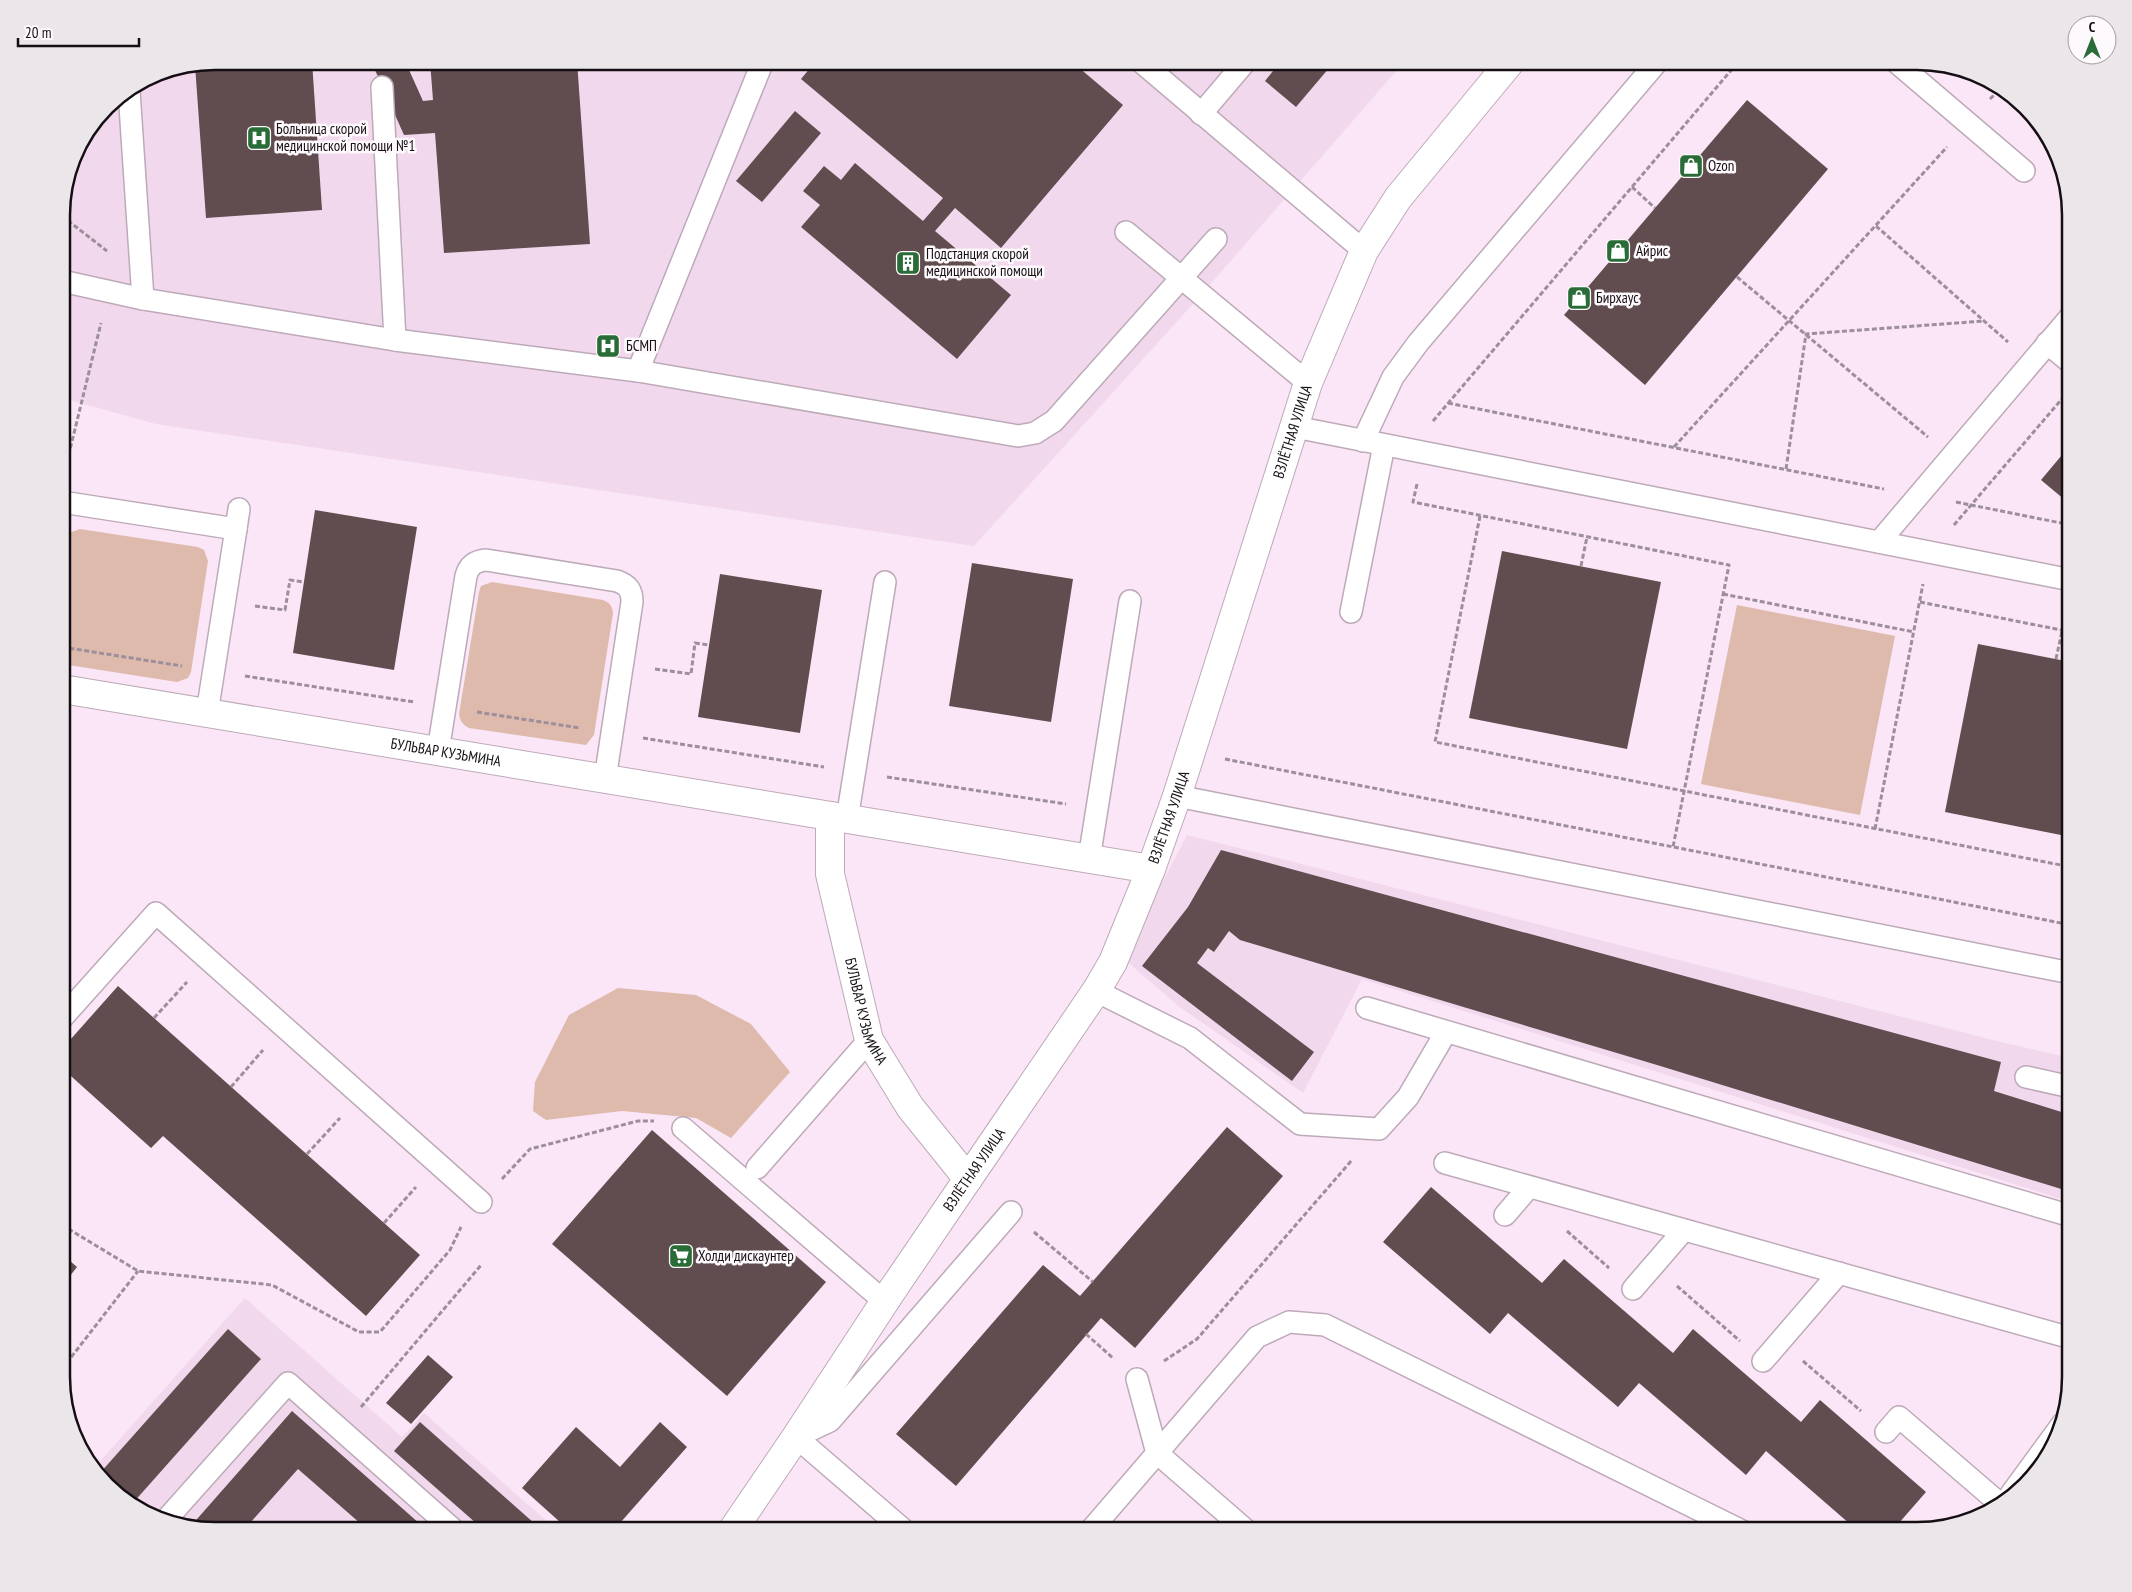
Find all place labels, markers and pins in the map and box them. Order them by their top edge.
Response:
place label: Больница скорой медицинской помощи №1 [276,119,415,155]
hospital icon: Больница скорой медицинской помощи №1 [246,125,272,151]
shop icon: Ozon [1678,153,1704,179]
place label: Ozon [1708,156,1734,175]
shop icon: Айрис [1605,238,1631,264]
place label: Айрис [1636,241,1669,260]
place label: Подстанция скорой медицинской помощи [926,244,1043,280]
building icon: Подстанция скорой медицинской помощи [895,250,921,276]
shop icon: Бирхаус [1566,285,1592,311]
place label: Бирхаус [1596,288,1639,307]
hospital icon: БСМП [595,333,621,359]
place label: БСМП [626,336,657,355]
supermarket icon: Холди дискаунтер [668,1243,694,1269]
place label: Холди дискаунтер [698,1246,794,1265]

